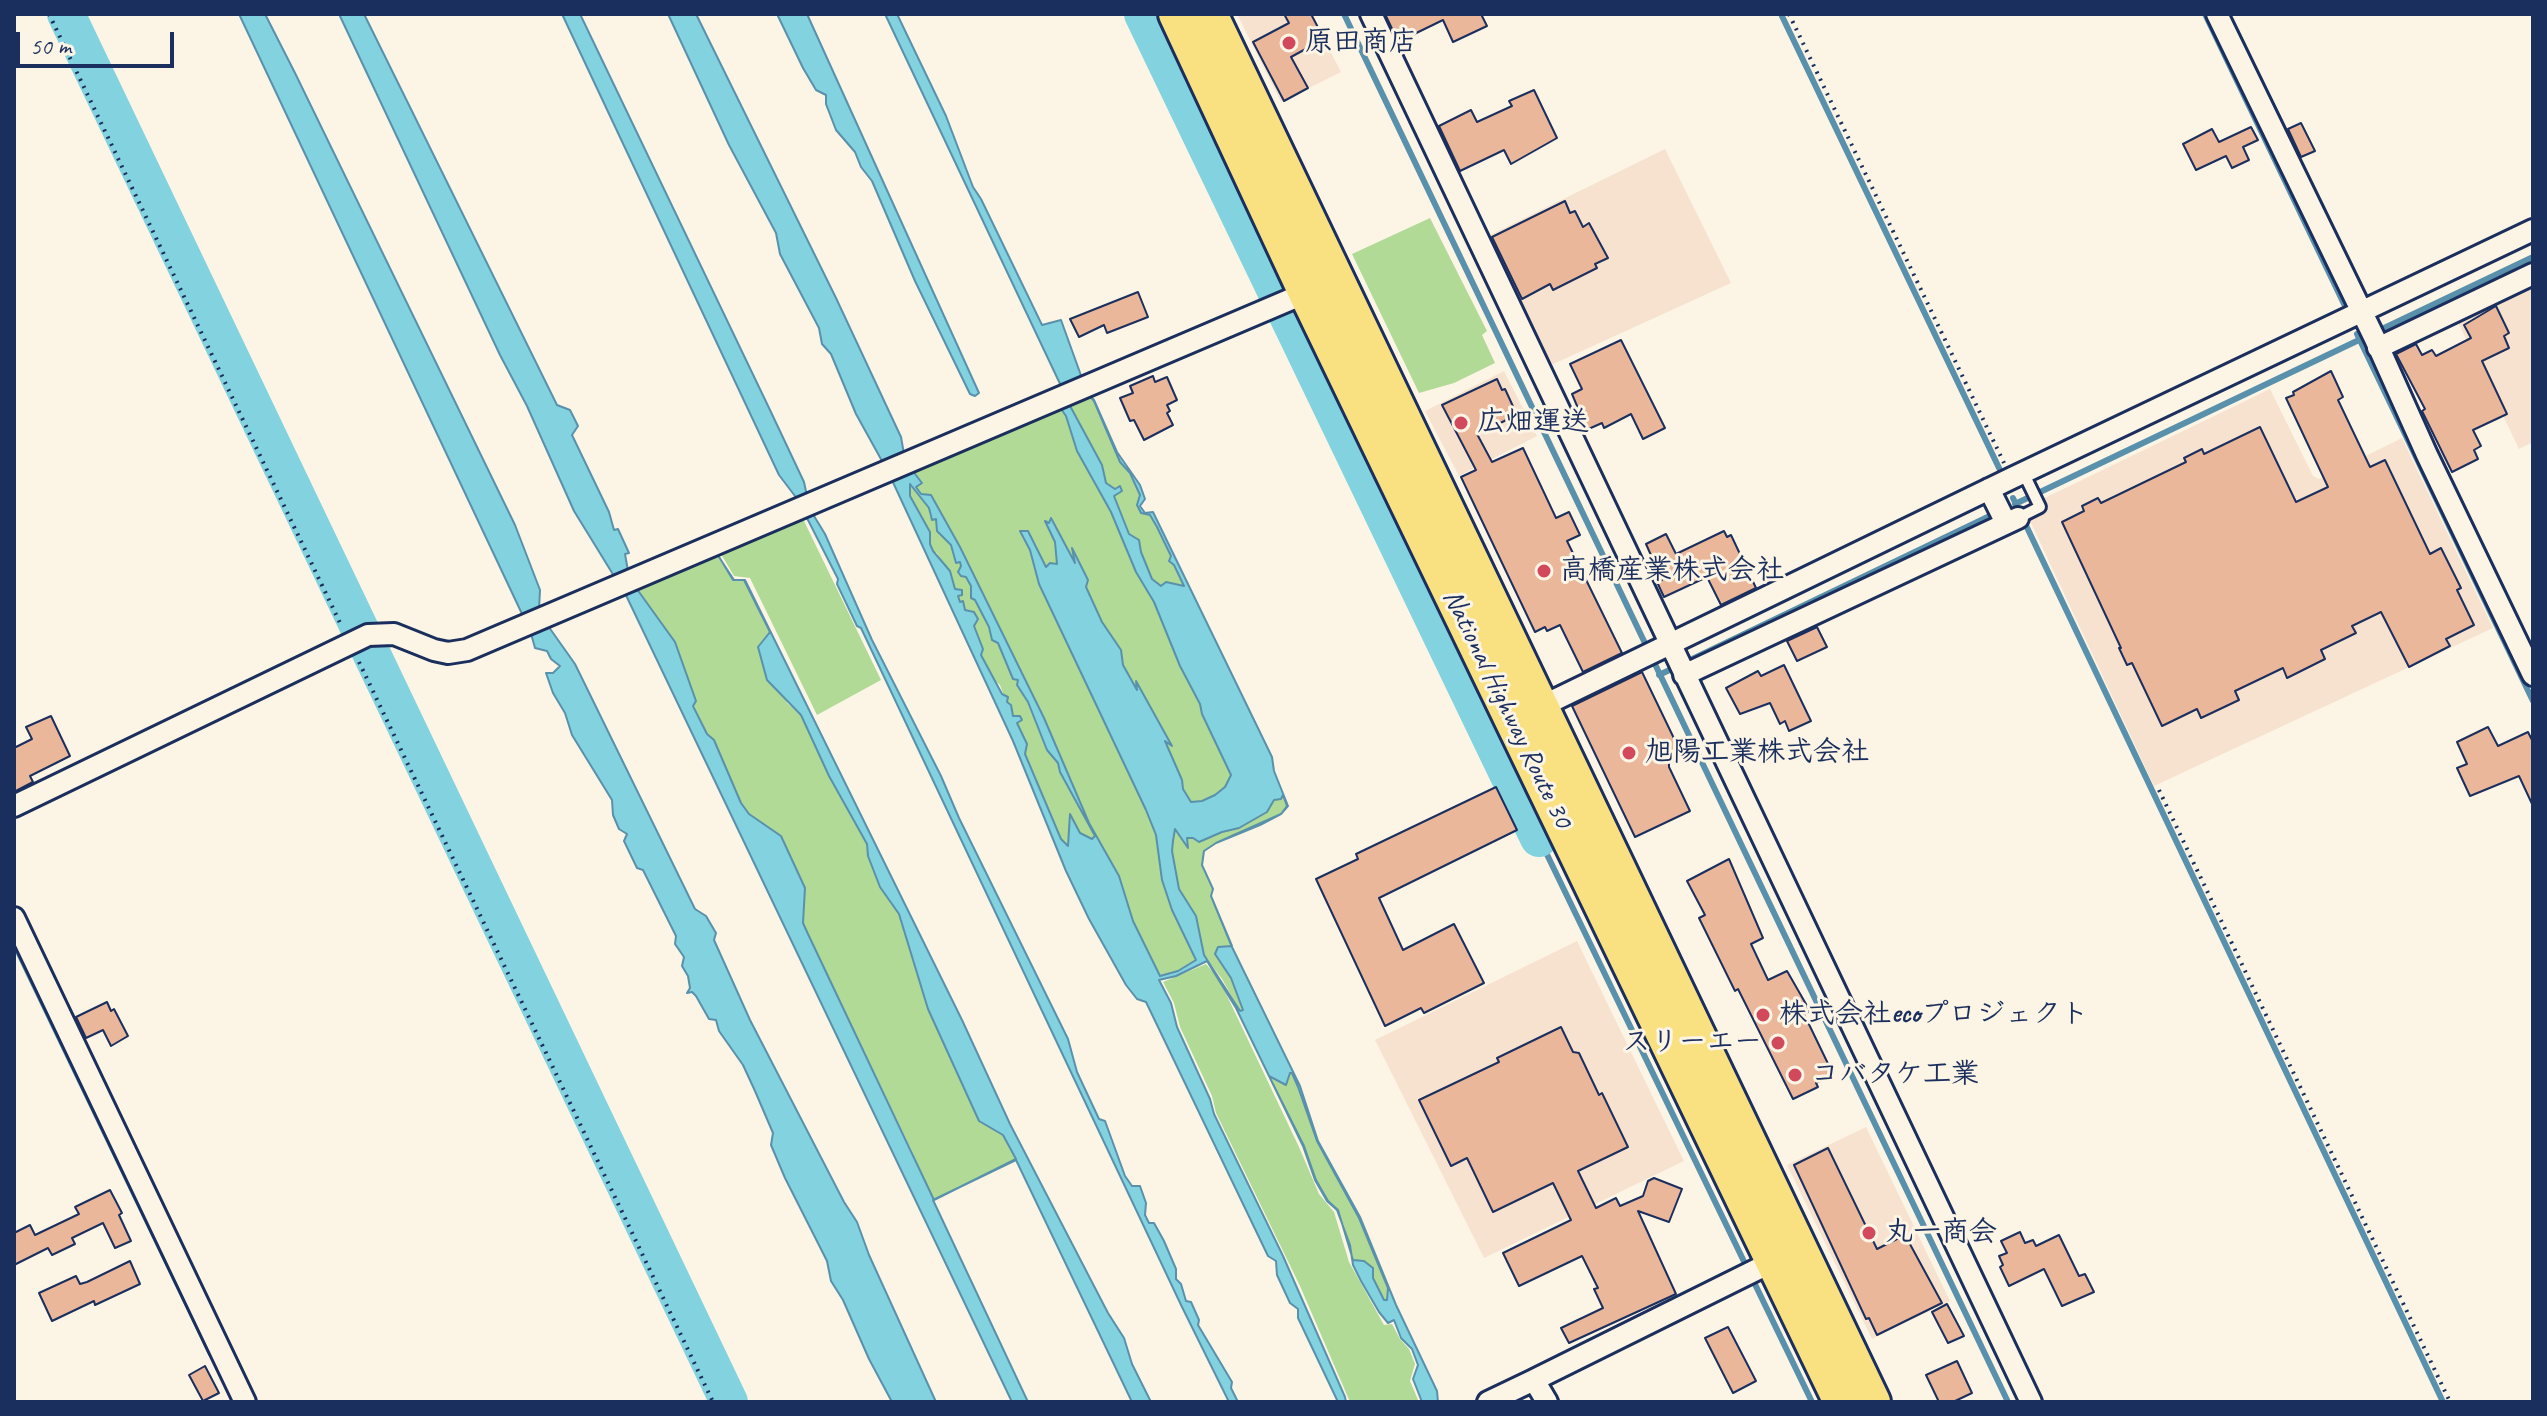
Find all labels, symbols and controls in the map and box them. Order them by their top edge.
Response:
scale bar [20,16,178,66]
place label: 原田商店 [1305,26,1417,60]
text: 50 m [30,31,71,61]
marker: 原田商店 [1280,34,1298,52]
place label: 広畑運送 [1477,406,1589,440]
marker: 広畑運送 [1452,414,1470,432]
place label: 高橋産業株式会社 [1560,554,1784,588]
marker: 高橋産業株式会社 [1535,562,1553,580]
street label: National Highway Route 30 [1435,584,1579,834]
place label: 旭陽工業株式会社 [1645,736,1869,770]
marker: 旭陽工業株式会社 [1620,744,1638,762]
place label: 株式会社ecoプロジェクト [1779,998,2089,1032]
marker: 株式会社ecoプロジェクト [1754,1006,1772,1024]
place label: スリーエー [1623,1026,1762,1060]
marker: スリーエー [1769,1034,1787,1052]
place label: コバタケ工業 [1811,1058,1979,1092]
marker: コバタケ工業 [1786,1066,1804,1084]
place label: 丸一商会 [1885,1216,1997,1250]
marker: 丸一商会 [1860,1224,1878,1242]

